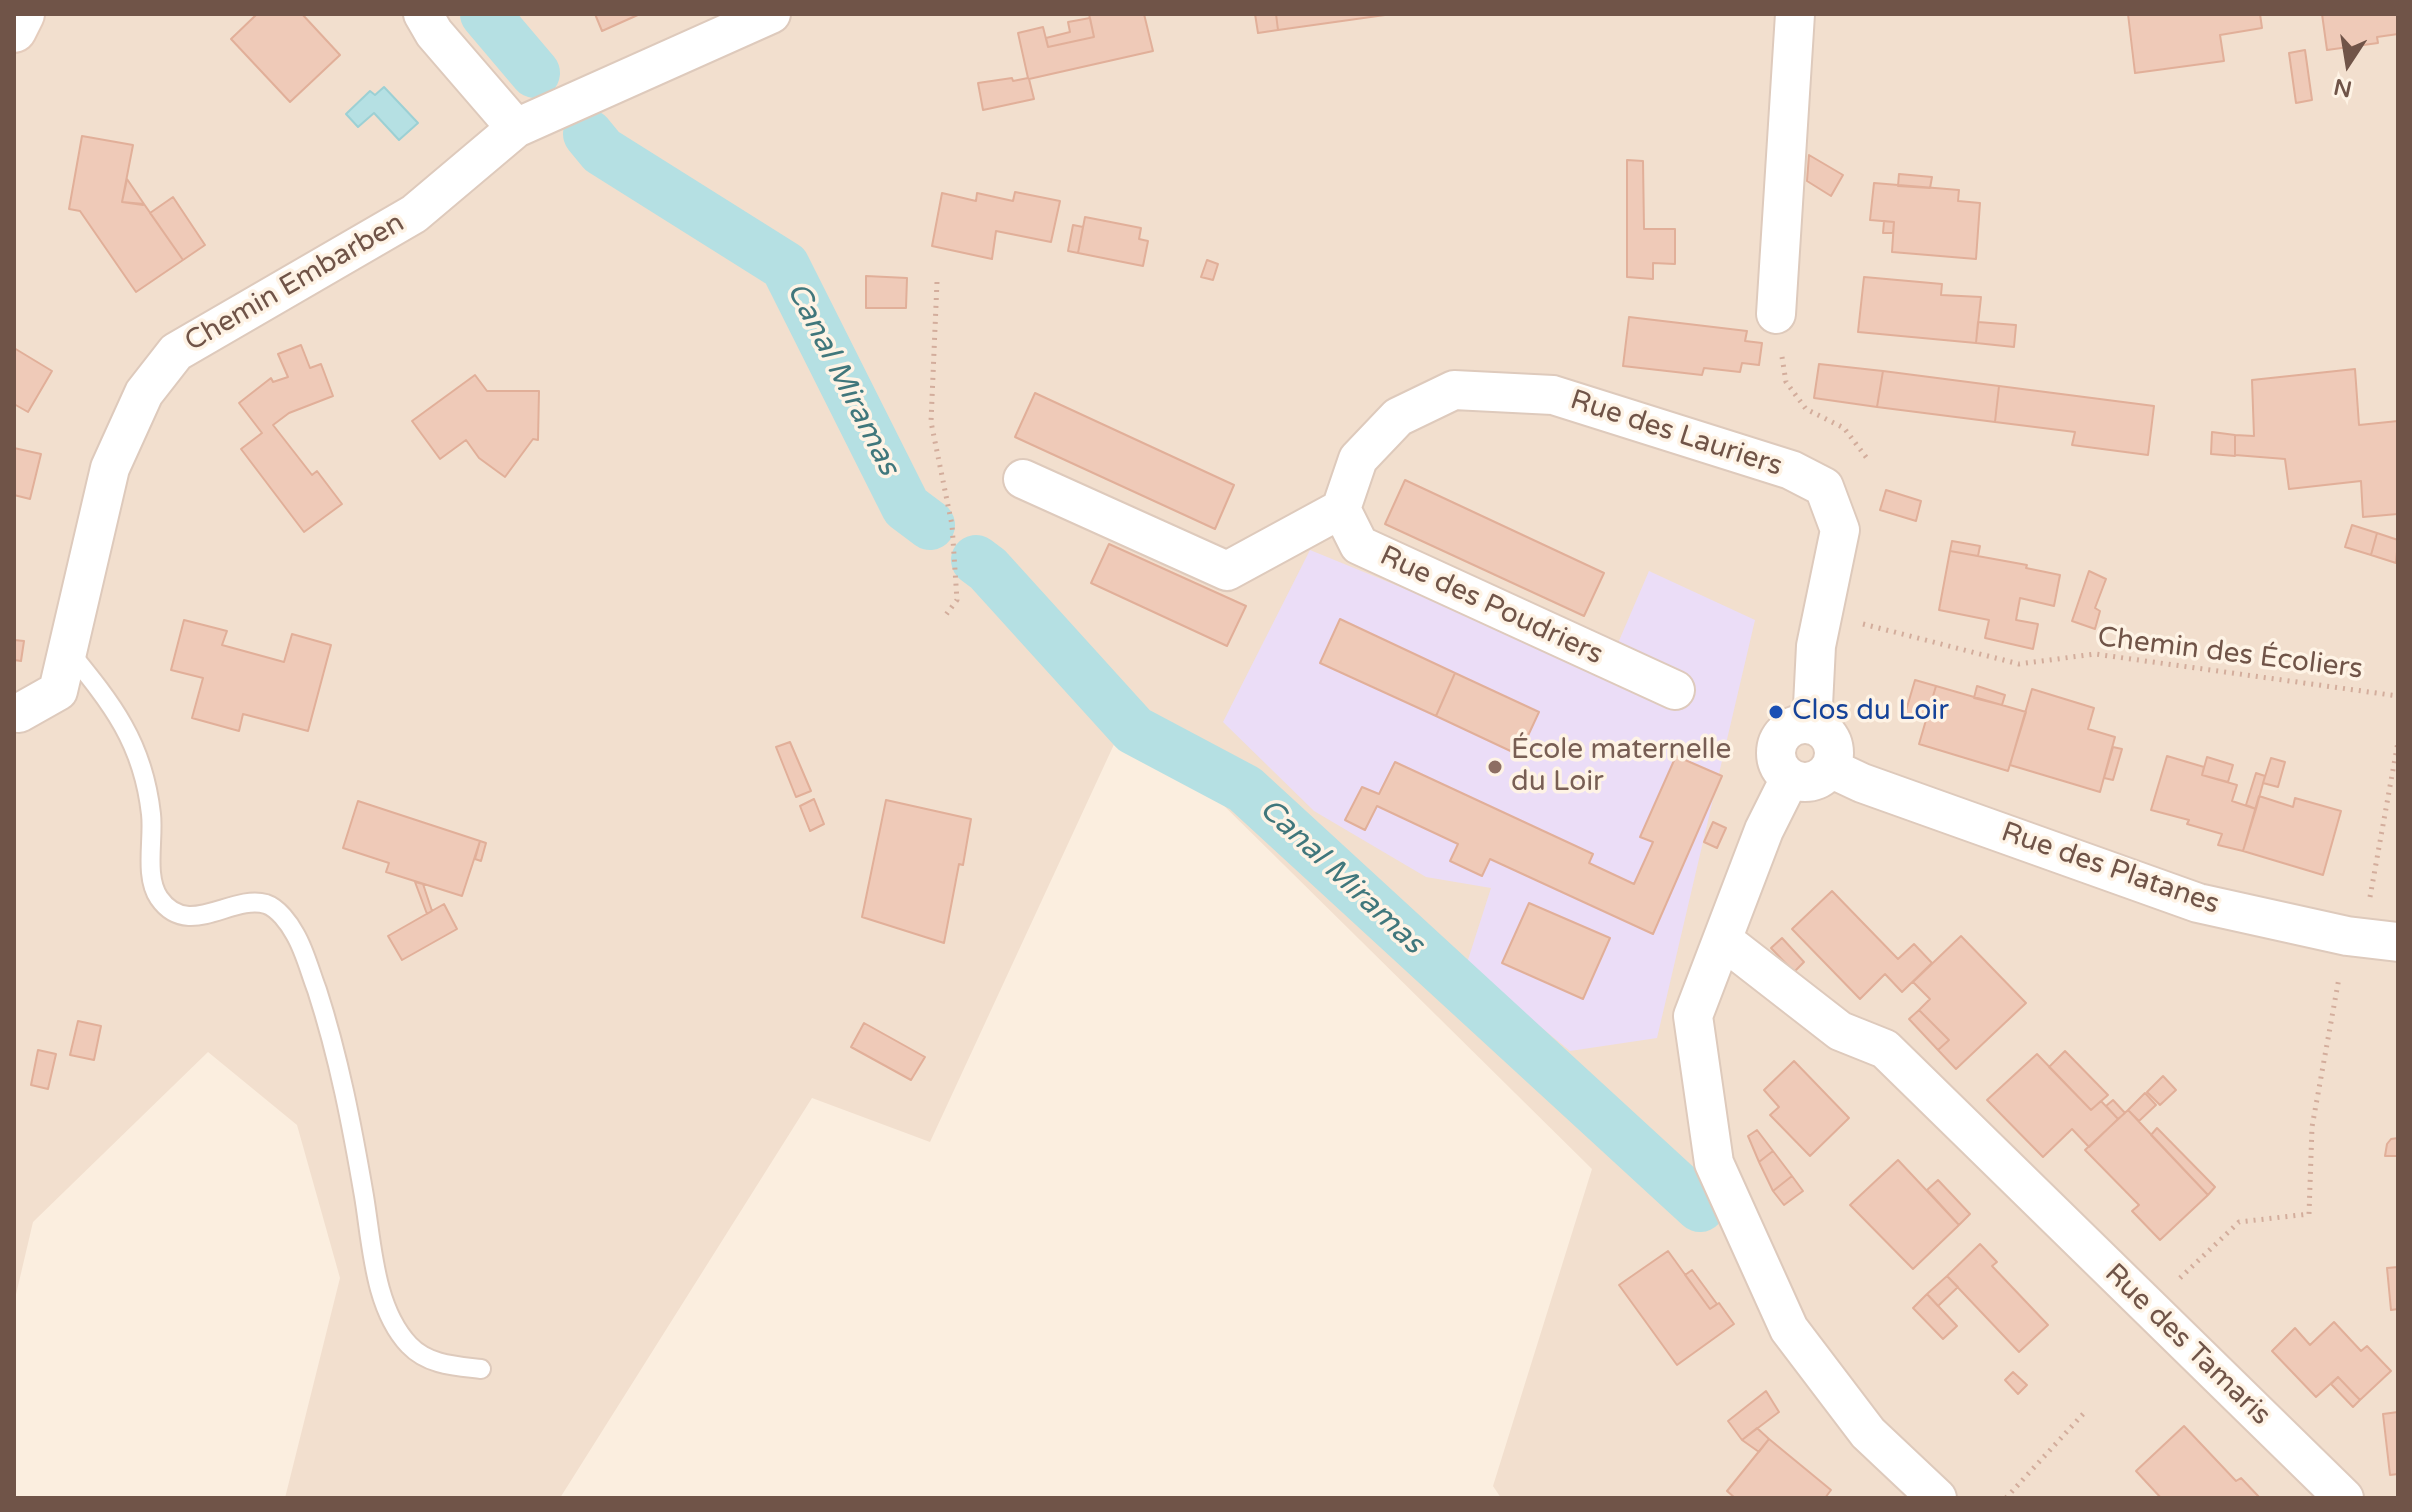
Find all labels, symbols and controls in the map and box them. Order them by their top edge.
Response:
north arrow [2308,24,2388,104]
text: N [2332,73,2354,102]
street label: Chemin Embarben [179,207,411,359]
water label: Canal Miramas [778,277,906,481]
street label: Rue des Lauriers [1566,384,1786,484]
street label: Rue des Poudriers [1374,540,1608,672]
street label: Chemin des Écoliers [2096,621,2364,687]
place label: Clos du Loir [1792,695,1949,729]
marker: Clos du Loir [1767,703,1785,721]
place label: École maternelle du Loir [1511,734,1731,800]
marker: École maternelle du Loir [1486,758,1504,776]
water label: Canal Miramas [1251,792,1431,962]
street label: Rue des Platanes [1997,816,2223,922]
street label: Rue des Tamaris [2097,1257,2277,1433]

